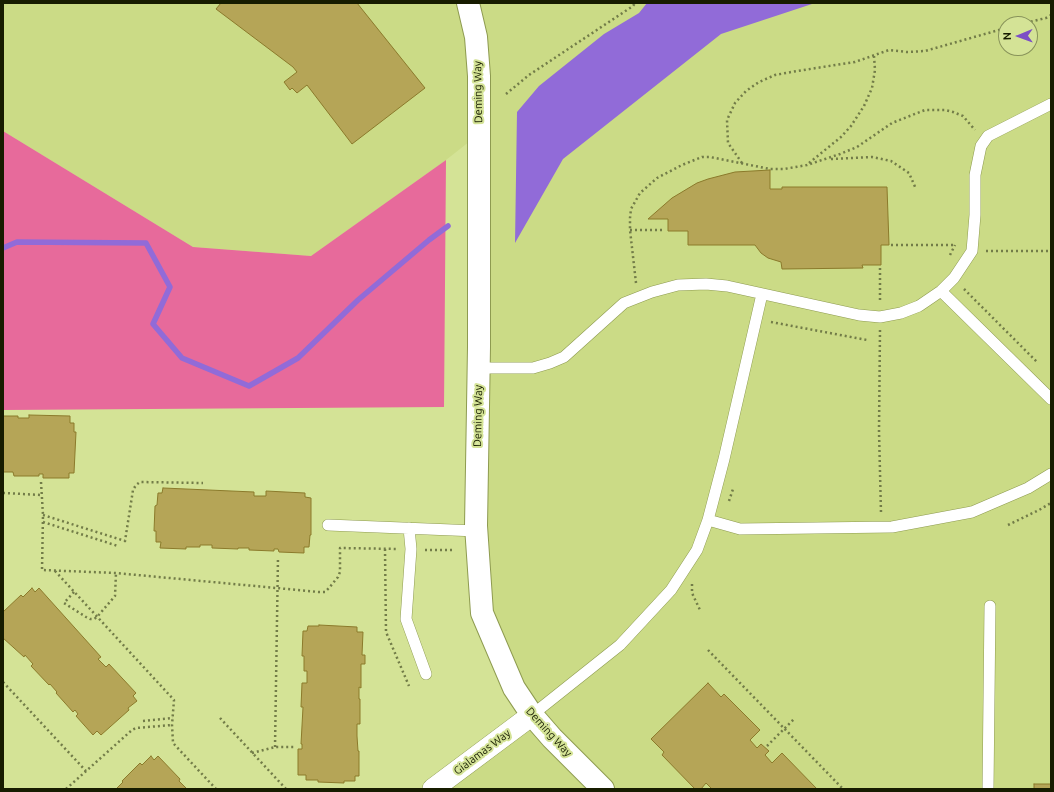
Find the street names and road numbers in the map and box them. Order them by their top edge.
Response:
street label: Deming Way [471,61,485,123]
street label: Deming Way [471,385,485,447]
street label: Deming Way [523,705,575,759]
street label: Gialamas Way [451,726,513,778]

